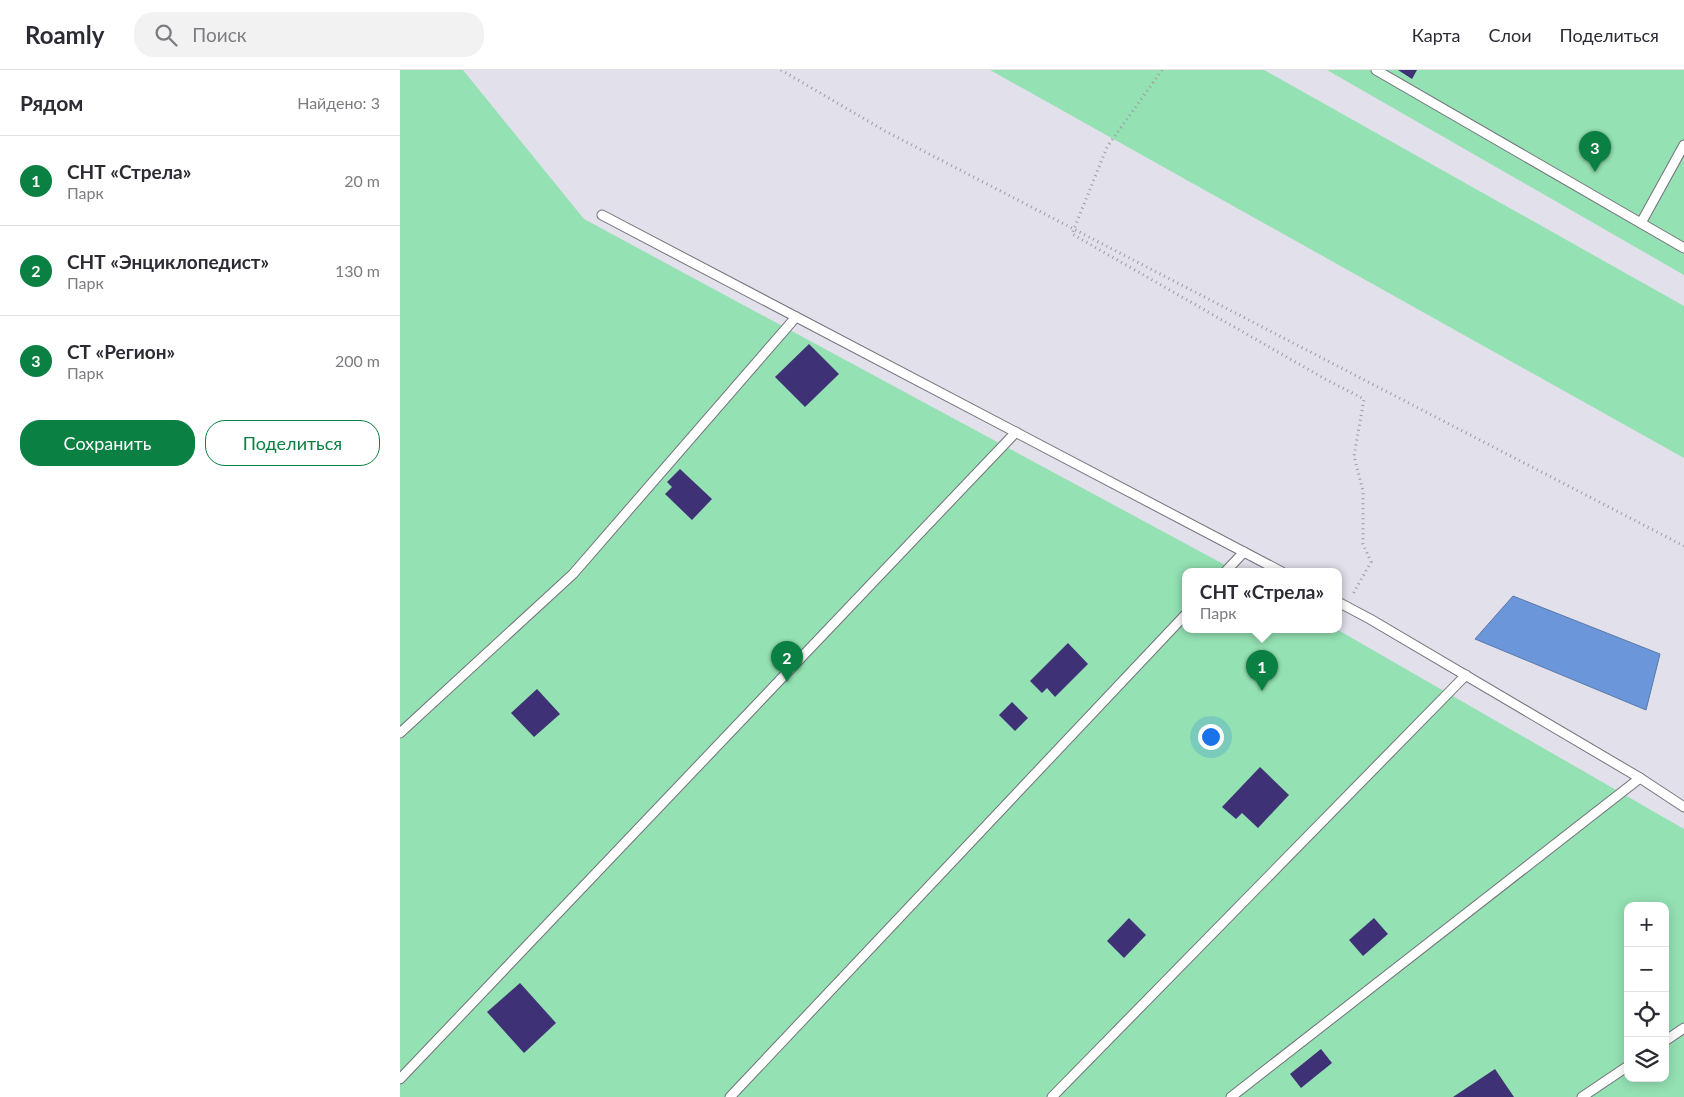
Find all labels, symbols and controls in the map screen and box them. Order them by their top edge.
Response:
search box [134,12,484,57]
text: Roamly [25,20,104,49]
icon: search [152,21,180,49]
text: Поиск [192,23,247,46]
text: Карта [1412,24,1460,46]
text: Слои [1488,24,1532,46]
text: Поделиться [1560,24,1659,46]
text: Рядом [20,90,83,115]
text: Найдено: 3 [297,93,380,112]
pin: 3 [1579,131,1611,172]
text: СНТ «Стрела» [67,160,191,183]
text: 1 [31,171,41,190]
text: 20 m [344,171,380,190]
text: Парк [67,183,104,202]
text: СНТ «Энциклопедист» [67,250,269,273]
text: 2 [31,261,41,280]
text: 130 m [335,261,380,280]
text: Парк [67,273,104,292]
text: СТ «Регион» [67,340,175,363]
text: 3 [31,351,41,370]
text: 200 m [335,351,380,370]
text: Парк [67,363,104,382]
button: Сохранить [20,420,195,466]
button: Поделиться [205,420,380,466]
popup [1182,568,1342,633]
text: СНТ «Стрела» [1200,580,1324,603]
text: Парк [1200,603,1237,622]
pin: 2 [771,641,803,682]
pin: 1 [1246,650,1278,691]
your location [1198,724,1224,750]
map controls [1624,902,1669,1082]
button: + [1624,902,1669,947]
button: − [1624,947,1669,992]
button: locate [1624,992,1669,1037]
button: layers [1624,1037,1669,1082]

